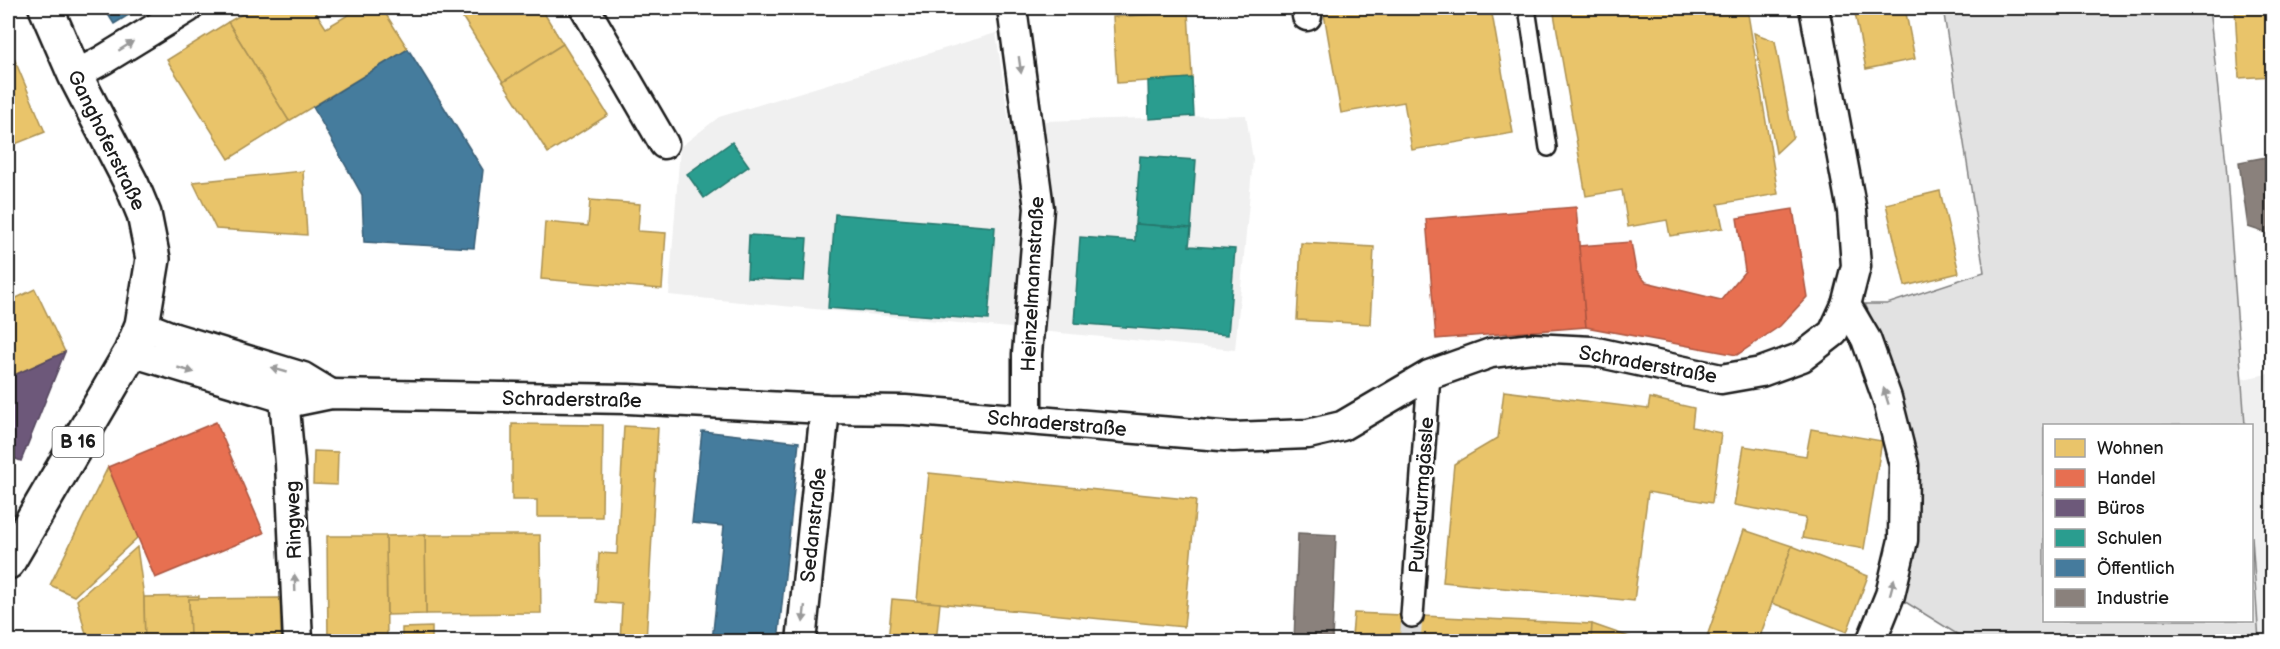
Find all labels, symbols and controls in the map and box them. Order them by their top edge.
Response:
one-way arrow [118,41,134,52]
one-way arrow [1015,56,1024,75]
street label: Ganghoferstraße [62,66,151,215]
street label: Heinzelmannstraße [1016,196,1050,372]
street label: Schraderstraße [1577,341,1719,389]
one-way arrow [270,364,288,374]
one-way arrow [178,366,196,375]
street label: Schraderstraße [502,387,642,413]
one-way arrow [1880,387,1890,405]
street label: Schraderstraße [986,406,1128,442]
street label: Pulverturmgässle [1405,416,1439,574]
legend [2043,424,2253,622]
road number: B 16 [52,427,104,457]
text: Wohnen [2097,438,2164,459]
street label: Sedanstraße [796,466,832,584]
text: Handel [2097,468,2156,489]
street label: Ringweg [281,480,307,560]
text: Büros [2097,498,2145,519]
text: Schulen [2097,528,2162,549]
text: Öffentlich [2097,557,2175,579]
one-way arrow [291,574,300,593]
one-way arrow [1888,578,1897,596]
text: Industrie [2097,588,2169,609]
one-way arrow [799,604,809,623]

